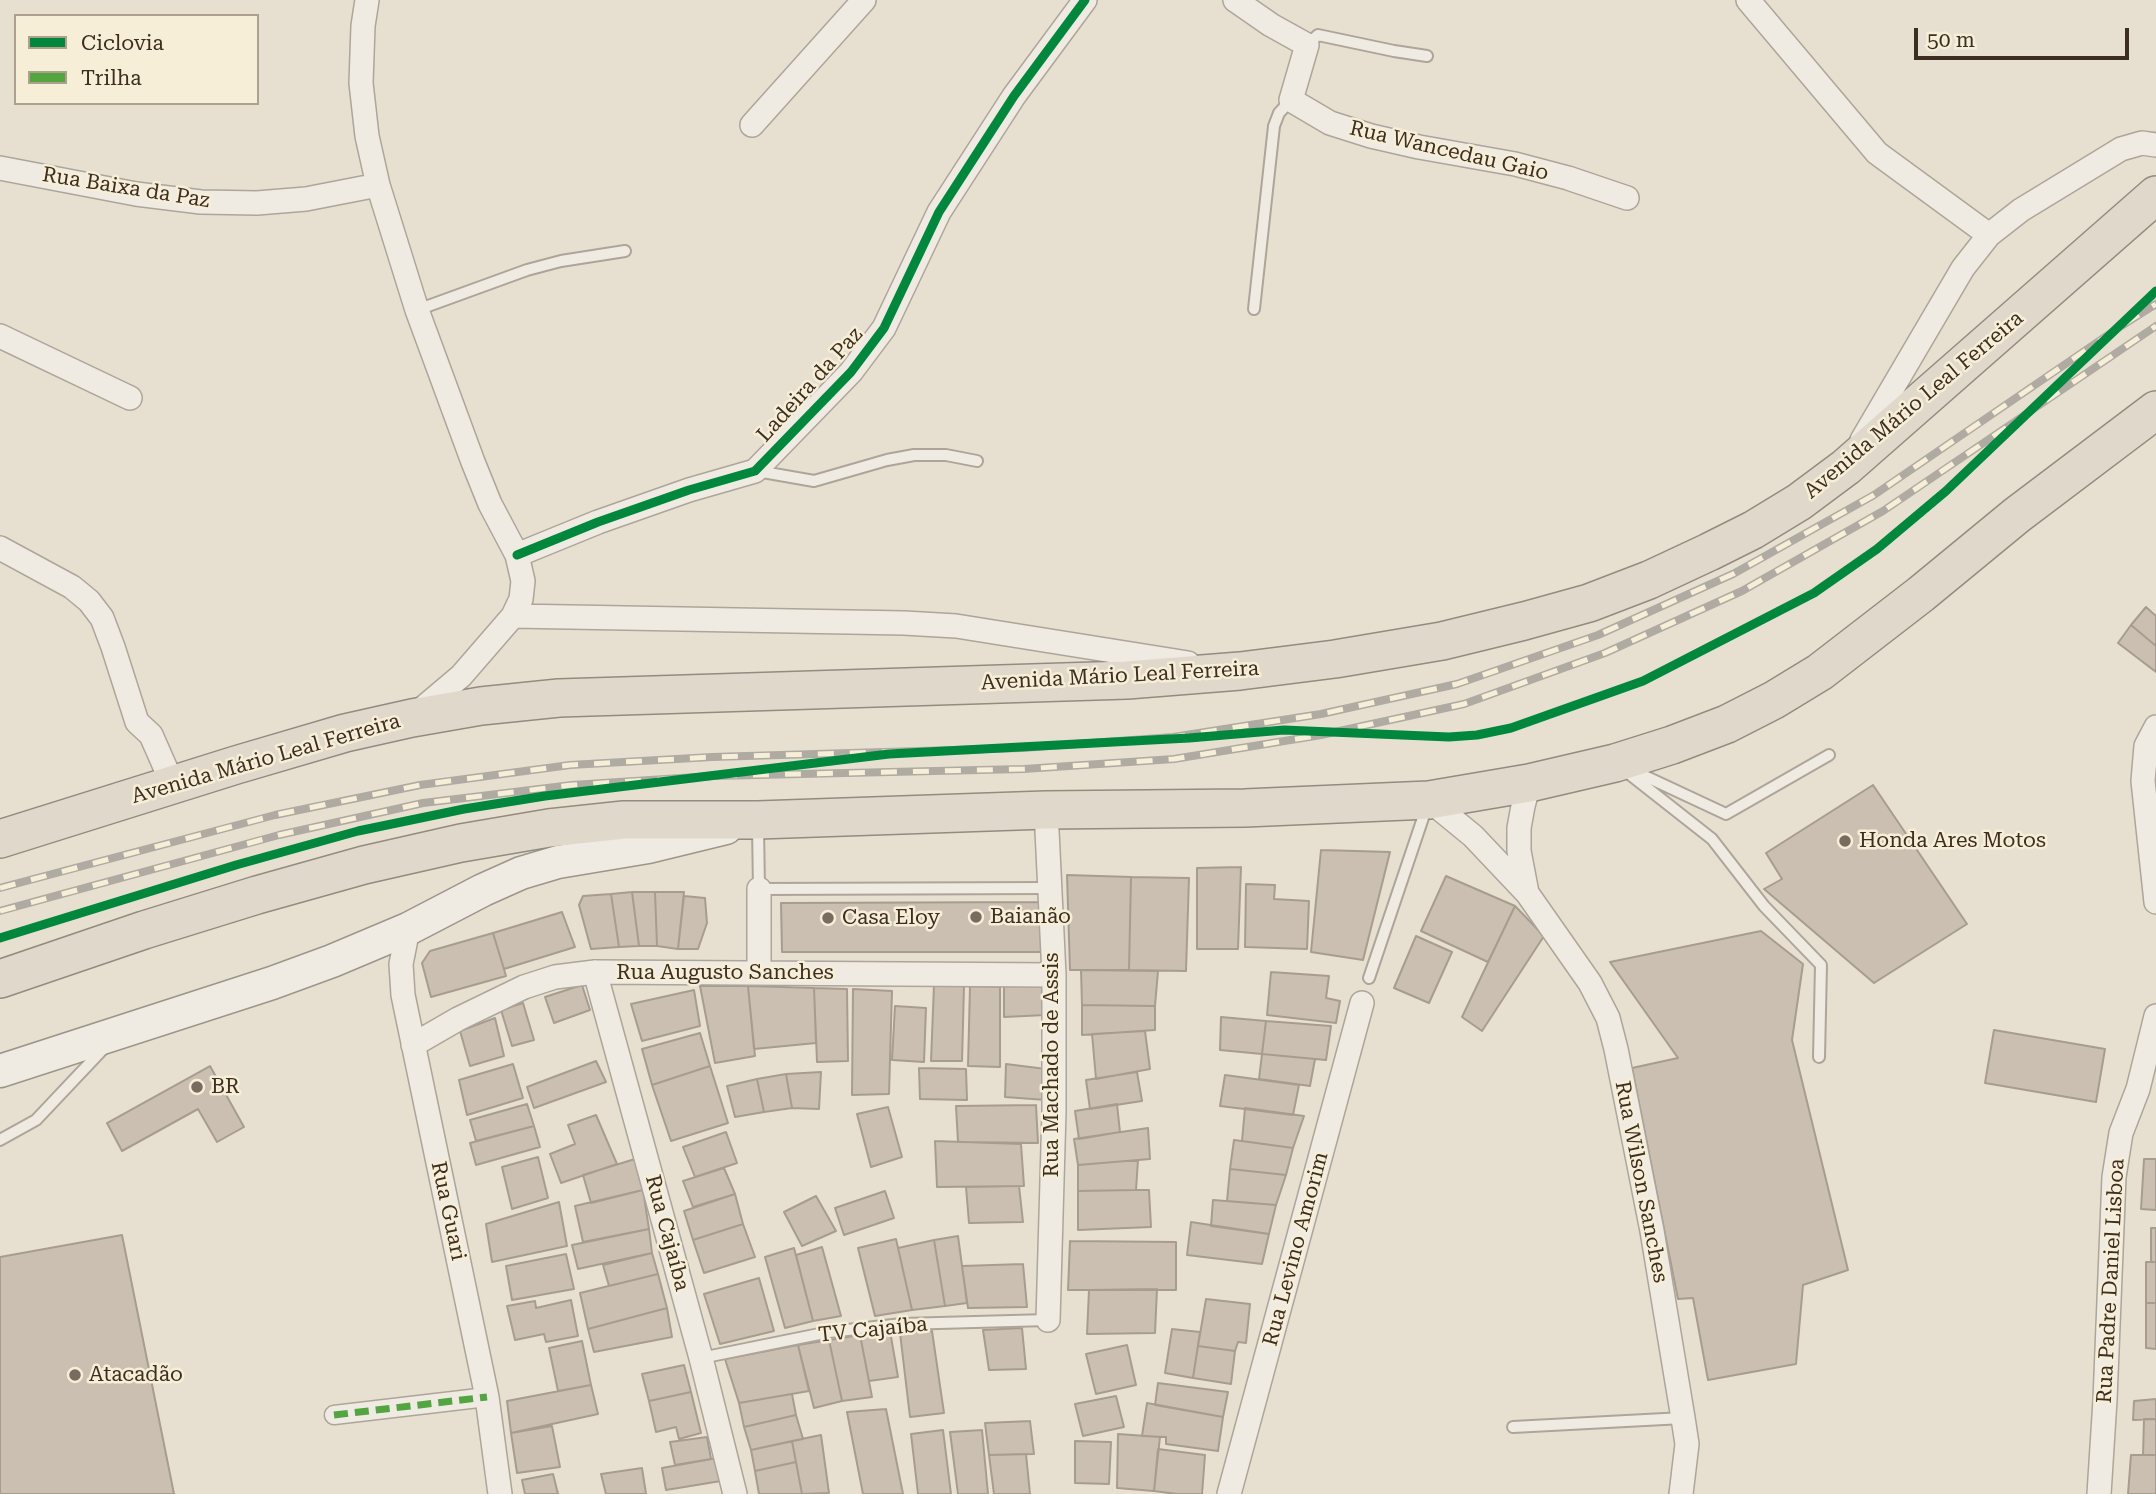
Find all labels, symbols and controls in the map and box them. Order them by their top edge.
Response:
legend [14,14,259,105]
scale bar [1918,14,2133,58]
text: 50 m [1927,28,1975,52]
text: Ciclovia [81,31,164,55]
text: Trilha [81,66,142,90]
street label: Rua Wancedau Gaio [1347,116,1551,186]
street label: Rua Baixa da Paz [40,162,212,214]
street label: Avenida Mário Leal Ferreira [1799,306,2029,504]
street label: Ladeira da Paz [752,322,868,448]
street label: Avenida Mário Leal Ferreira [980,656,1260,696]
street label: Avenida Mário Leal Ferreira [129,709,403,809]
place label: Honda Ares Motos [1859,828,2046,854]
marker: Honda Ares Motos [1837,833,1853,849]
place label: Baianão [990,904,1071,930]
place label: Casa Eloy [842,905,940,931]
marker: Baianão [968,909,984,925]
marker: Casa Eloy [820,910,836,926]
street label: Rua Machado de Assis [1039,953,1065,1177]
street label: Rua Augusto Sanches [616,960,834,986]
place label: BR [211,1074,240,1100]
marker: BR [189,1079,205,1095]
street label: Rua Wilson Sanches [1609,1079,1673,1285]
street label: Rua Levino Amorim [1258,1149,1334,1349]
street label: Rua Padre Daniel Lisboa [2092,1158,2130,1404]
street label: Rua Guari [425,1159,471,1263]
street label: Rua Cajaíba [639,1172,695,1294]
street label: TV Cajaíba [817,1312,929,1348]
place label: Atacadão [89,1362,183,1388]
marker: Atacadão [67,1367,83,1383]

